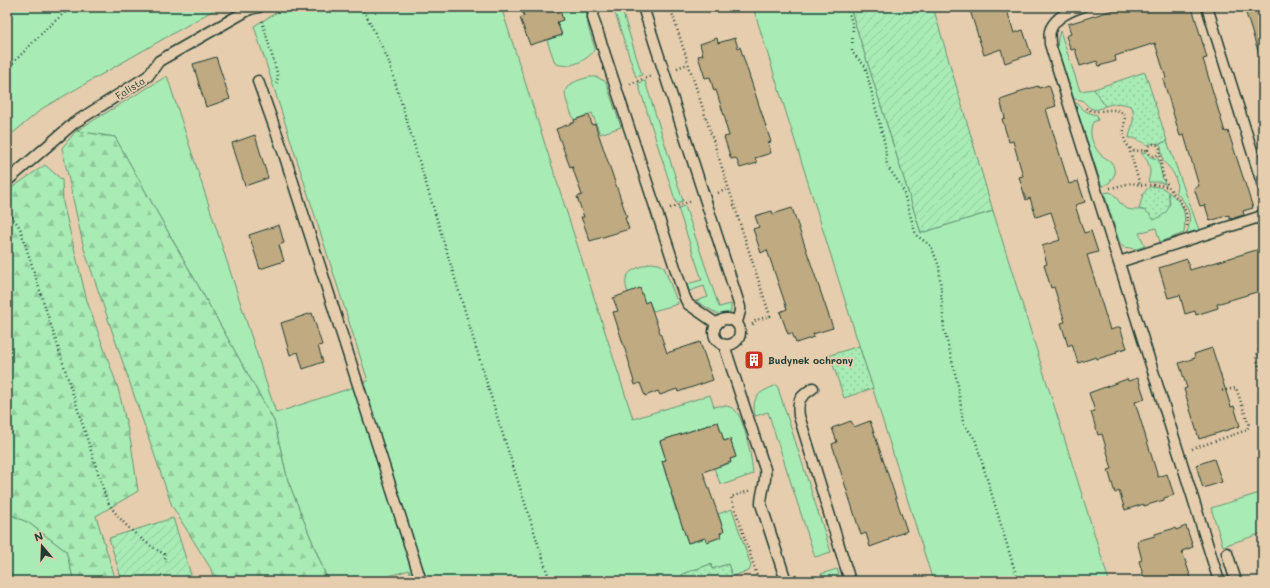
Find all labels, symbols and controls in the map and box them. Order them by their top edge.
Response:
street label: Falista [112,73,148,103]
building icon: Budynek ochrony [743,349,765,371]
place label: Budynek ochrony [768,353,854,367]
north arrow [22,526,62,566]
text: N [32,528,45,545]

